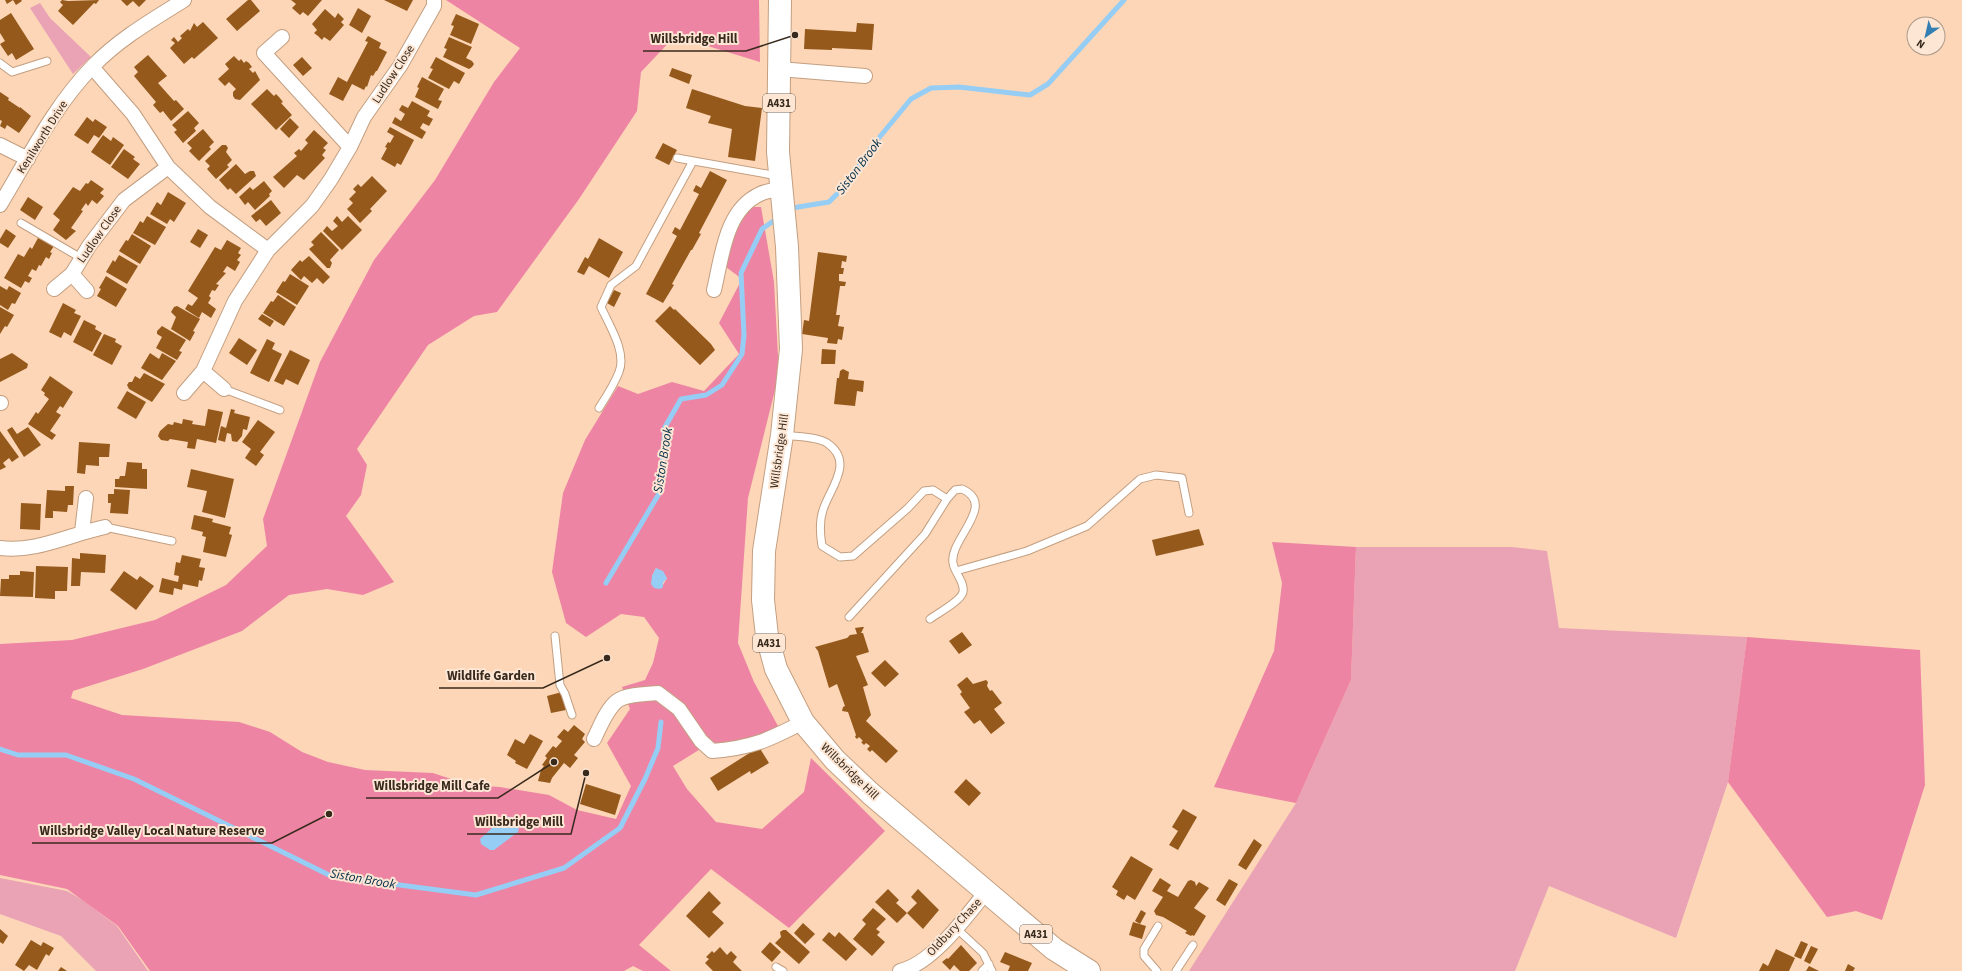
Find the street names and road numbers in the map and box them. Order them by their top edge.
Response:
street label: Ludlow Close [368,42,419,107]
road number: A431 [763,94,795,112]
street label: Kenilworth Drive [13,97,72,177]
street label: Ludlow Close [73,202,126,267]
street label: Willsbridge Hill [766,413,793,489]
road number: A431 [753,634,785,652]
street label: Willsbridge Hill [817,739,883,804]
street label: Oldbury Chase [923,895,986,960]
road number: A431 [1020,925,1052,943]

